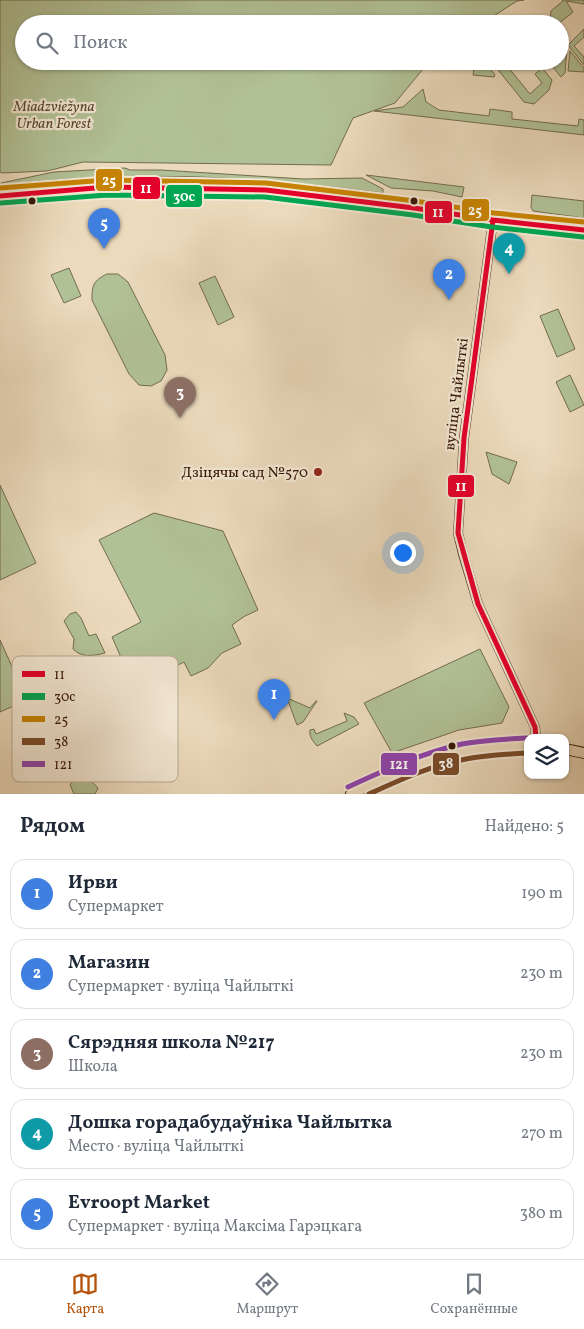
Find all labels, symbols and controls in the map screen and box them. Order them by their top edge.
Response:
search box [15,15,569,70]
icon: search [33,29,61,57]
text: Поиск [73,30,127,56]
park label: Miadzviežyna Urban Forest [12,97,95,135]
line badge: 25 [95,168,123,192]
text: 25 [102,172,116,191]
line badge: 11 [132,176,161,200]
text: 11 [140,180,152,199]
line badge: 30с [165,184,203,208]
text: 30с [173,188,196,207]
unlabelled marker [27,196,37,206]
unlabelled marker [409,196,419,206]
line badge: 25 [461,198,490,222]
line badge: 11 [424,200,453,224]
text: 25 [468,202,482,221]
text: 11 [432,204,444,223]
pin: 5 [88,208,120,249]
pin: 4 [493,233,525,274]
pin: 2 [433,259,465,300]
street label: вуліца Чайлыткі [440,337,475,452]
pin: 3 [164,377,196,418]
place label: Дзіцячы сад №570 [181,463,308,484]
marker: Дзіцячы сад №570 [312,466,324,478]
line badge: 11 [447,474,475,498]
text: 11 [455,478,467,497]
your location [390,540,416,566]
legend [12,656,178,782]
text: 11 [54,666,65,685]
pin: 1 [258,679,290,720]
text: 30с [54,688,76,707]
text: 25 [54,711,68,730]
text: 38 [54,733,68,752]
map controls [524,734,569,779]
button: layers [524,734,569,779]
unlabelled marker [447,741,457,751]
line badge: 121 [380,752,418,776]
line badge: 38 [432,752,460,776]
text: 38 [439,755,453,774]
text: 121 [54,756,72,775]
text: 121 [390,756,408,775]
text: Рядом [20,812,85,841]
text: Найдено: 5 [485,816,564,838]
text: Ирви [68,870,118,896]
text: 1 [34,883,40,905]
text: 190 m [521,883,563,905]
text: Супермаркет [68,896,164,918]
text: Магазин [68,950,150,976]
text: 2 [33,963,41,985]
text: 230 m [520,963,563,985]
text: Супермаркет · вуліца Чайлыткі [68,976,294,998]
text: Сярэдняя школа №217 [68,1030,274,1056]
text: 3 [33,1043,41,1065]
text: 230 m [520,1043,563,1065]
text: Школа [68,1056,118,1078]
text: Дошка горадабудаўніка Чайлытка [68,1110,392,1136]
text: 4 [32,1123,42,1145]
text: 270 m [521,1123,563,1145]
text: Место · вуліца Чайлыткі [68,1136,244,1158]
text: Evroopt Market [68,1190,210,1216]
text: 5 [33,1203,41,1225]
text: 380 m [520,1203,563,1225]
text: Супермаркет · вуліца Максіма Гарэцкага [68,1216,362,1238]
tab: Карта [66,1270,104,1319]
tab: Маршрут [236,1270,298,1319]
tab: Сохранённые [430,1270,518,1319]

